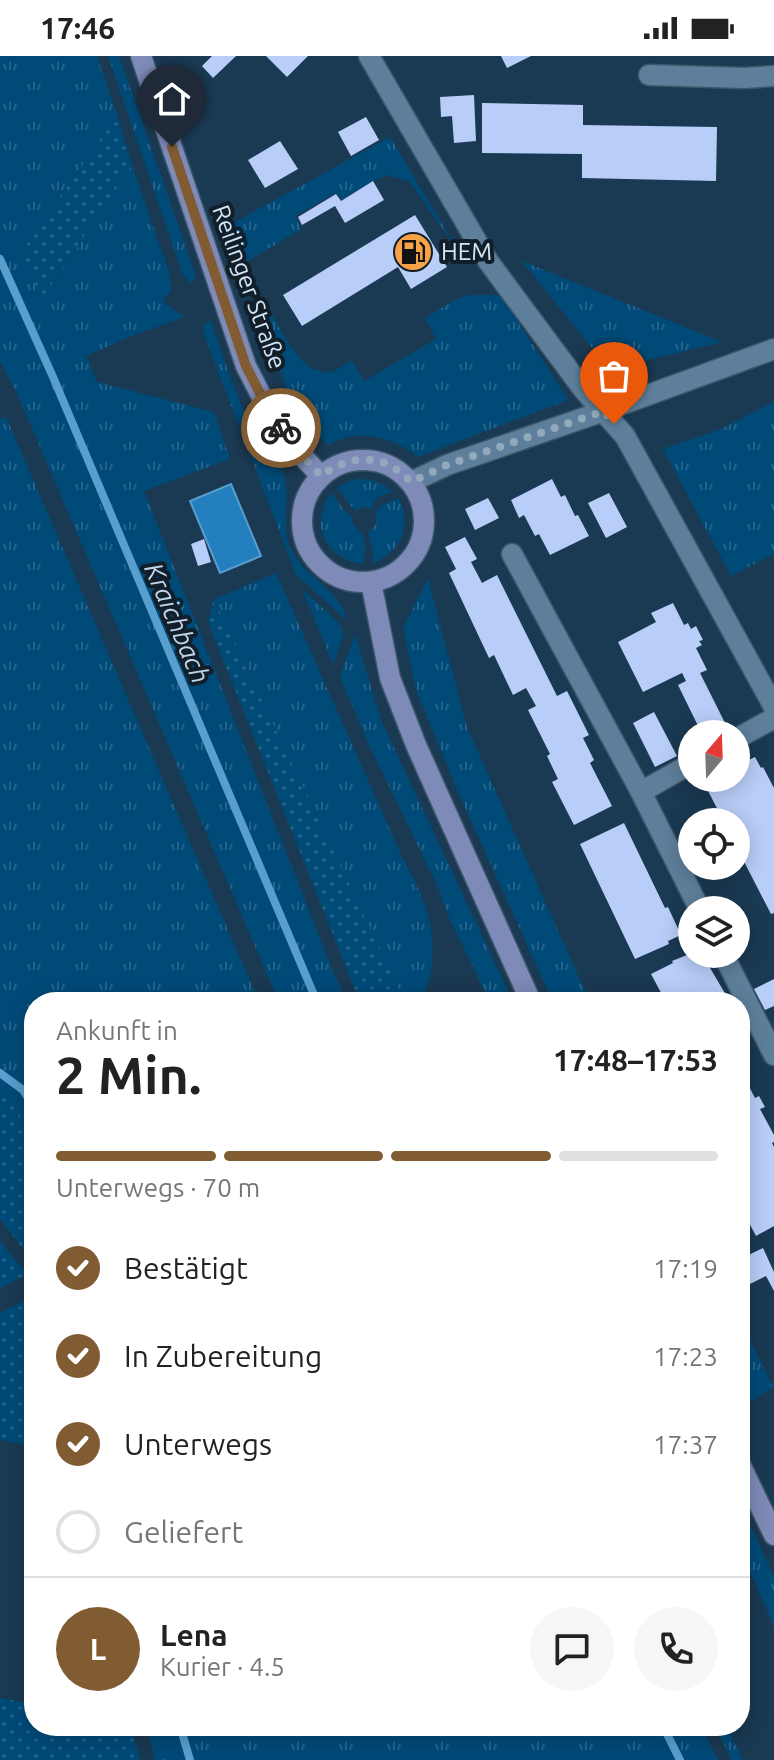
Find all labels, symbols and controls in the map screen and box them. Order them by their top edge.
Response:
text: 17:46 [40,11,115,45]
pin [138,65,206,147]
icon: home [150,77,194,121]
street label: Reilinger Straße [207,201,292,373]
fuel station icon: HEM [392,231,434,273]
place label: HEM [441,238,492,265]
pin [580,342,648,424]
icon: bag [592,354,636,398]
courier [241,388,321,468]
icon: bike [259,406,303,450]
water label: Kraichbach [139,558,216,687]
north arrow [678,720,750,792]
map controls [678,720,750,968]
button: locate [678,808,750,880]
button: layers [678,896,750,968]
text: Ankunft in [56,1016,178,1045]
text: 17:48–17:53 [553,1043,718,1077]
text: 2 Min. [56,1046,202,1104]
text: Unterwegs · 70 m [56,1173,260,1202]
icon: check [56,1246,100,1290]
text: Bestätigt [124,1251,248,1285]
text: 17:19 [653,1254,718,1283]
icon: check [56,1334,100,1378]
text: In Zubereitung [124,1339,322,1373]
text: 17:23 [653,1342,718,1371]
icon: check [56,1422,100,1466]
text: Unterwegs [124,1427,272,1461]
text: 17:37 [653,1430,718,1459]
text: Geliefert [124,1515,243,1549]
button: chat [530,1607,614,1691]
button: phone [634,1607,718,1691]
text: Lena [160,1618,228,1652]
text: L [90,1632,106,1666]
text: Kurier · 4.5 [160,1652,285,1681]

